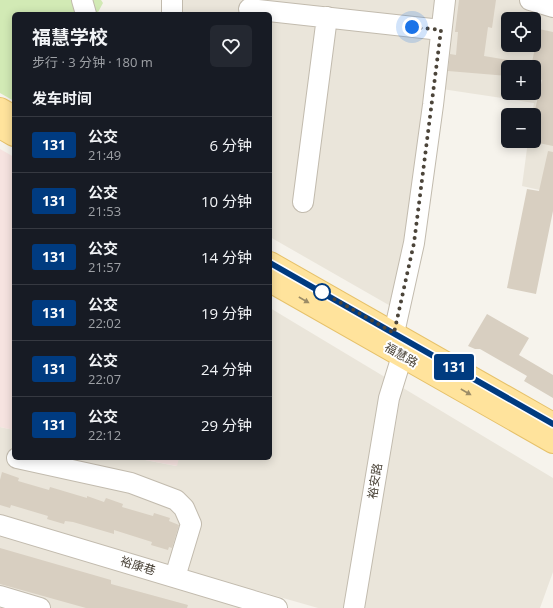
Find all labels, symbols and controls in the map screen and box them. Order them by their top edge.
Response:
map controls [501,12,541,148]
button: locate [501,12,541,52]
your location [402,17,422,37]
text: 福慧学校 [32,24,108,50]
button: heart [210,25,252,67]
text: 步行 · 3 分钟 · 180 m [32,53,153,71]
button: + [501,60,541,100]
text: 发车时间 [32,88,92,108]
button: − [501,108,541,148]
text: 公交 [88,126,118,146]
text: 131 [42,135,66,154]
text: 6 分钟 [210,135,252,155]
text: 21:49 [88,146,121,164]
text: 公交 [88,182,118,202]
text: 131 [42,191,66,210]
text: 10 分钟 [201,191,252,211]
text: 21:53 [88,202,121,220]
text: 公交 [88,238,118,258]
text: 131 [42,247,66,266]
text: 14 分钟 [201,247,252,267]
text: 21:57 [88,258,121,276]
unlabelled marker [313,283,331,301]
text: 公交 [88,294,118,314]
one-way arrow [298,297,310,304]
text: 131 [42,303,66,322]
text: 19 分钟 [201,303,252,323]
text: 22:02 [88,314,121,332]
street label: 福慧路 [381,338,421,371]
text: 公交 [88,350,118,370]
line badge: 131 [431,354,477,380]
text: 131 [442,357,466,376]
text: 131 [42,359,66,378]
text: 24 分钟 [201,359,252,379]
text: 22:07 [88,370,121,388]
one-way arrow [460,389,471,396]
text: 公交 [88,406,118,426]
text: 131 [42,415,66,434]
text: 29 分钟 [201,415,252,435]
text: 22:12 [88,426,121,444]
street label: 裕安路 [363,462,386,500]
street label: 裕康巷 [118,552,158,579]

